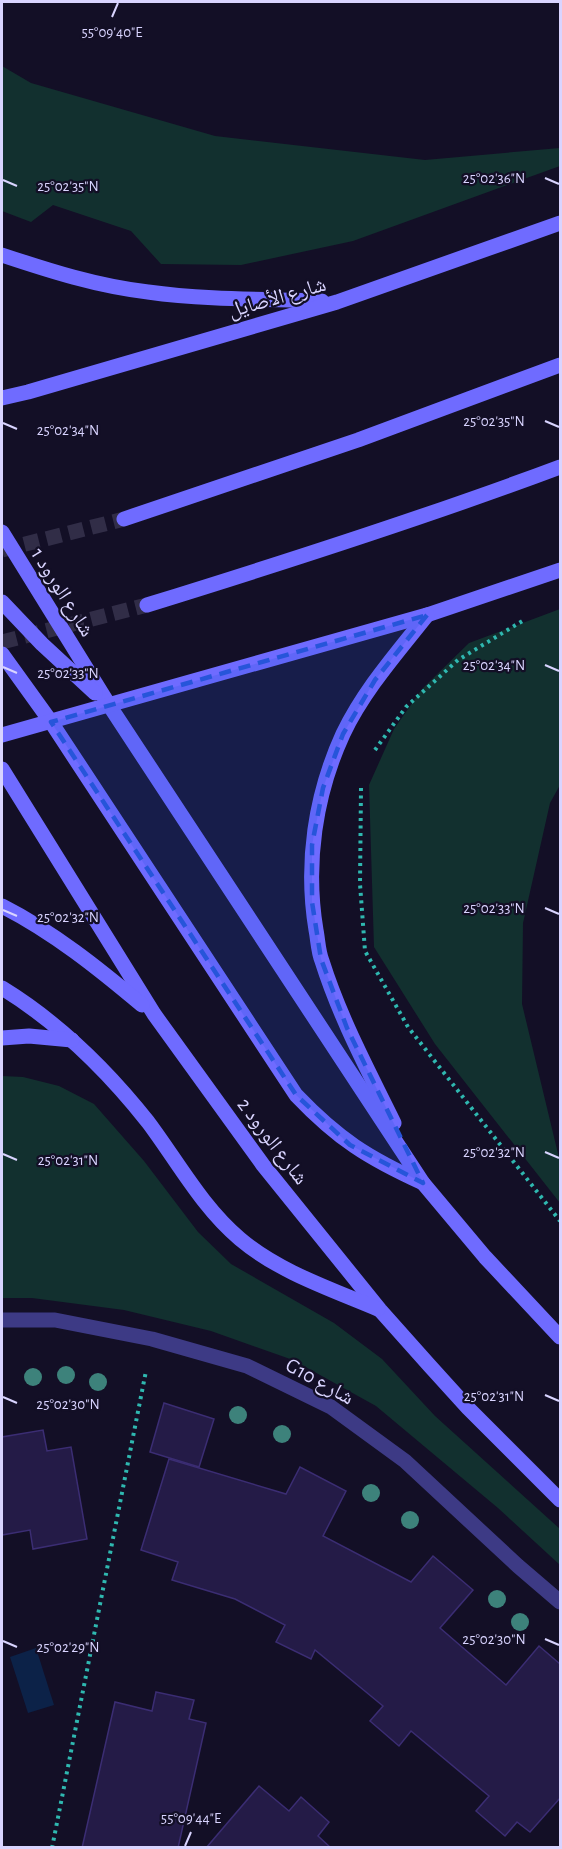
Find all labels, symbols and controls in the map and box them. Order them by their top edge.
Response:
text: 55°09'40"E [82,25,142,40]
text: 25°02'36"N [463,171,525,186]
text: 25°02'35"N [37,179,99,194]
street label: شارع الأصايل [226,273,329,323]
text: 25°02'35"N [463,414,525,429]
text: 25°02'34"N [37,423,99,438]
street label: شارع الورود 1 [25,544,98,641]
text: 25°02'34"N [463,658,525,673]
text: 25°02'33"N [37,666,99,681]
text: 25°02'33"N [463,901,525,916]
text: 25°02'32"N [37,910,99,925]
street label: شارع الورود 2 [232,1094,312,1190]
text: 25°02'32"N [463,1145,525,1160]
text: 25°02'31"N [38,1153,98,1168]
street label: G10 شارع [281,1354,357,1410]
text: 25°02'31"N [464,1389,524,1404]
text: 25°02'30"N [36,1397,100,1412]
text: 25°02'30"N [462,1632,526,1647]
text: 25°02'29"N [36,1640,100,1655]
text: 55°09'44"E [161,1811,221,1826]

